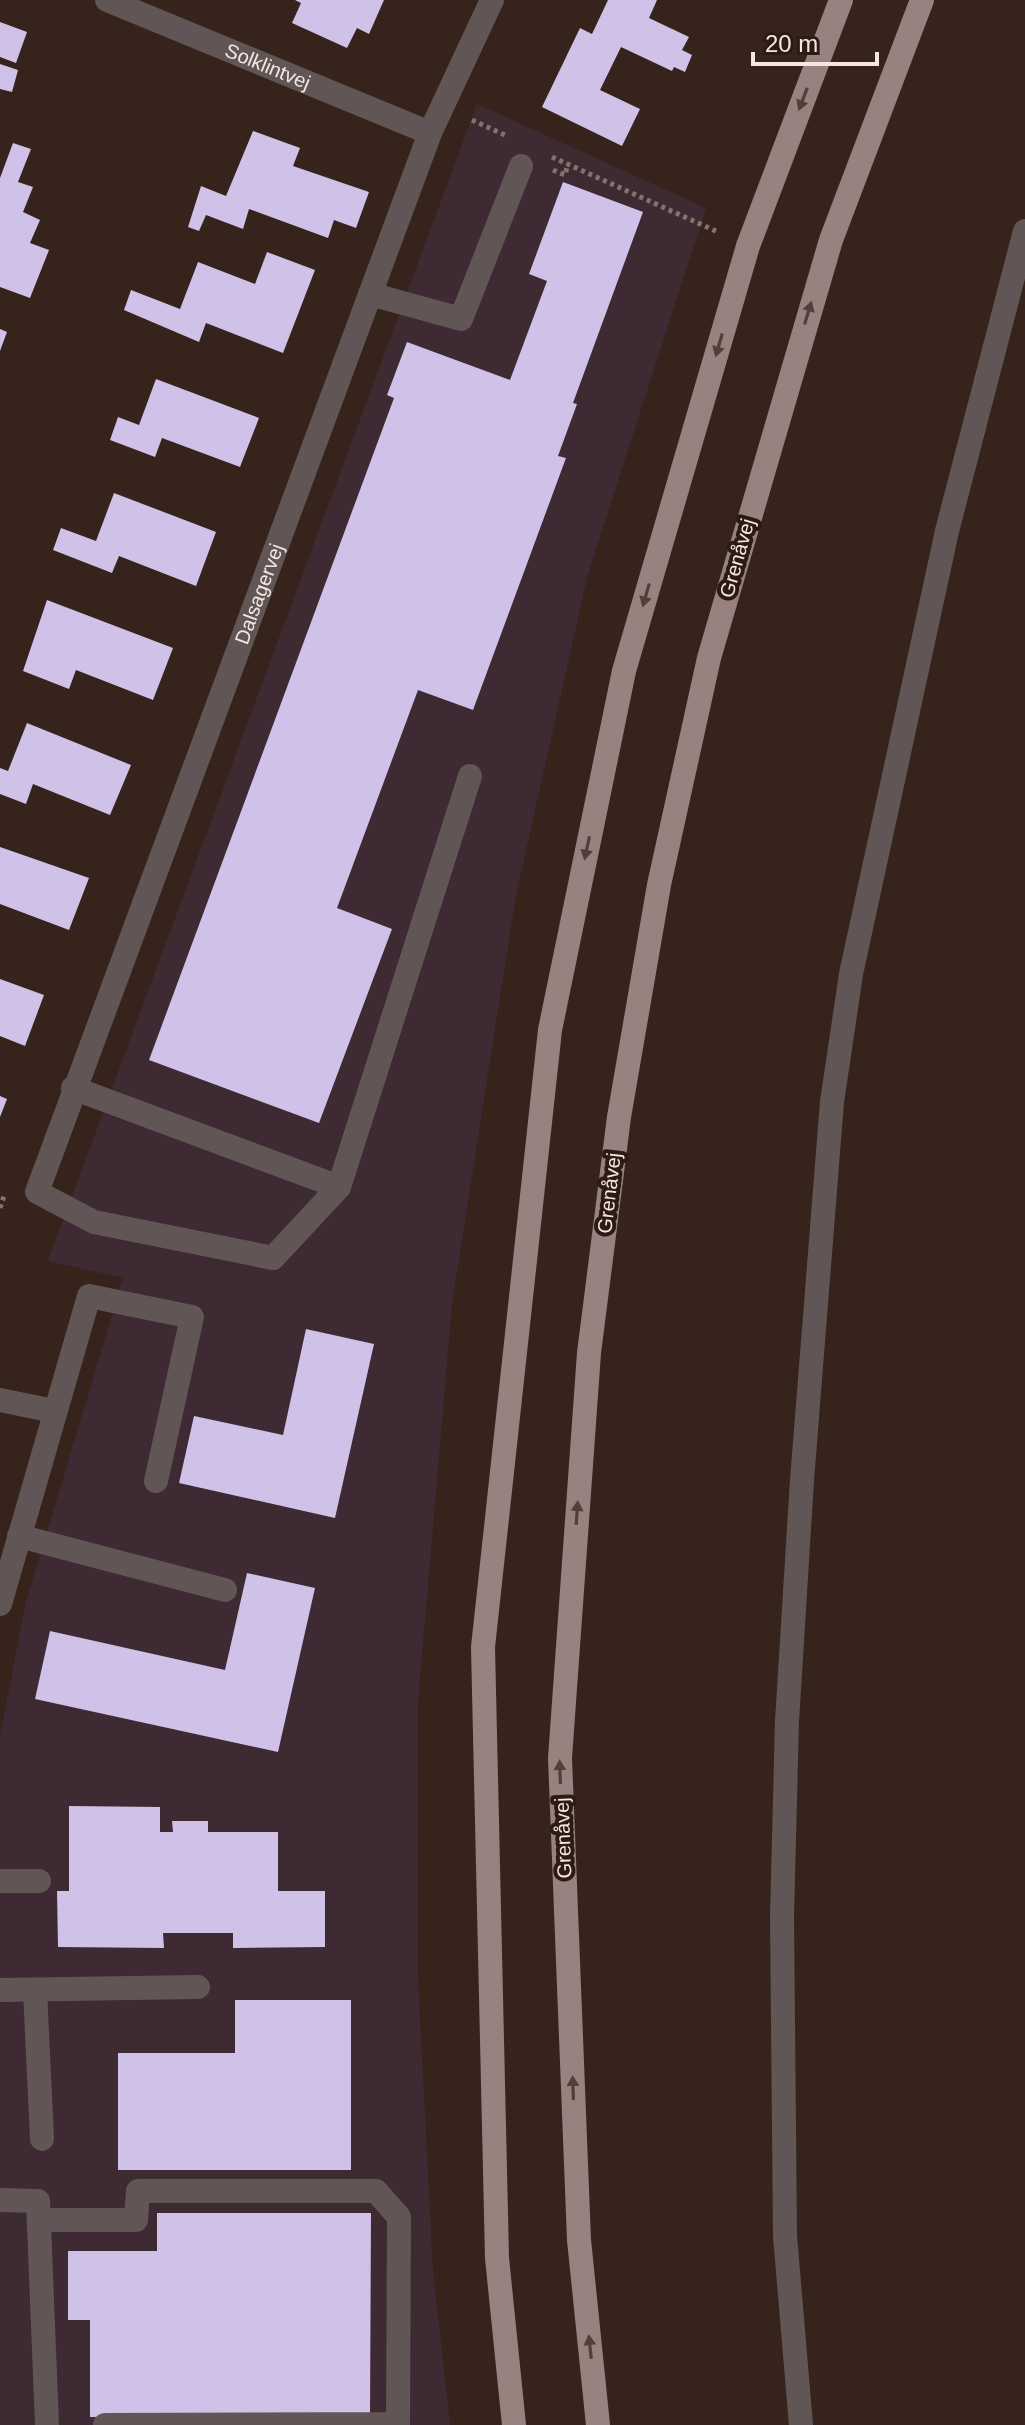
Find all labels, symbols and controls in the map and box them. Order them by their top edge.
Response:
scale bar [753,16,877,66]
text: 20 m [765,30,818,57]
street label: Solklintvej [222,39,314,94]
one-way arrow [796,87,809,111]
one-way arrow [802,301,815,325]
one-way arrow [712,333,725,357]
street label: Grenåvej [715,516,759,600]
street label: Dalsagervej [230,540,288,647]
one-way arrow [639,583,652,607]
one-way arrow [581,835,593,860]
street label: Grenåvej [593,1151,625,1235]
one-way arrow [571,1500,584,1525]
one-way arrow [554,1759,567,1784]
street label: Grenåvej [551,1797,575,1879]
one-way arrow [567,2075,580,2100]
one-way arrow [583,2335,596,2360]

